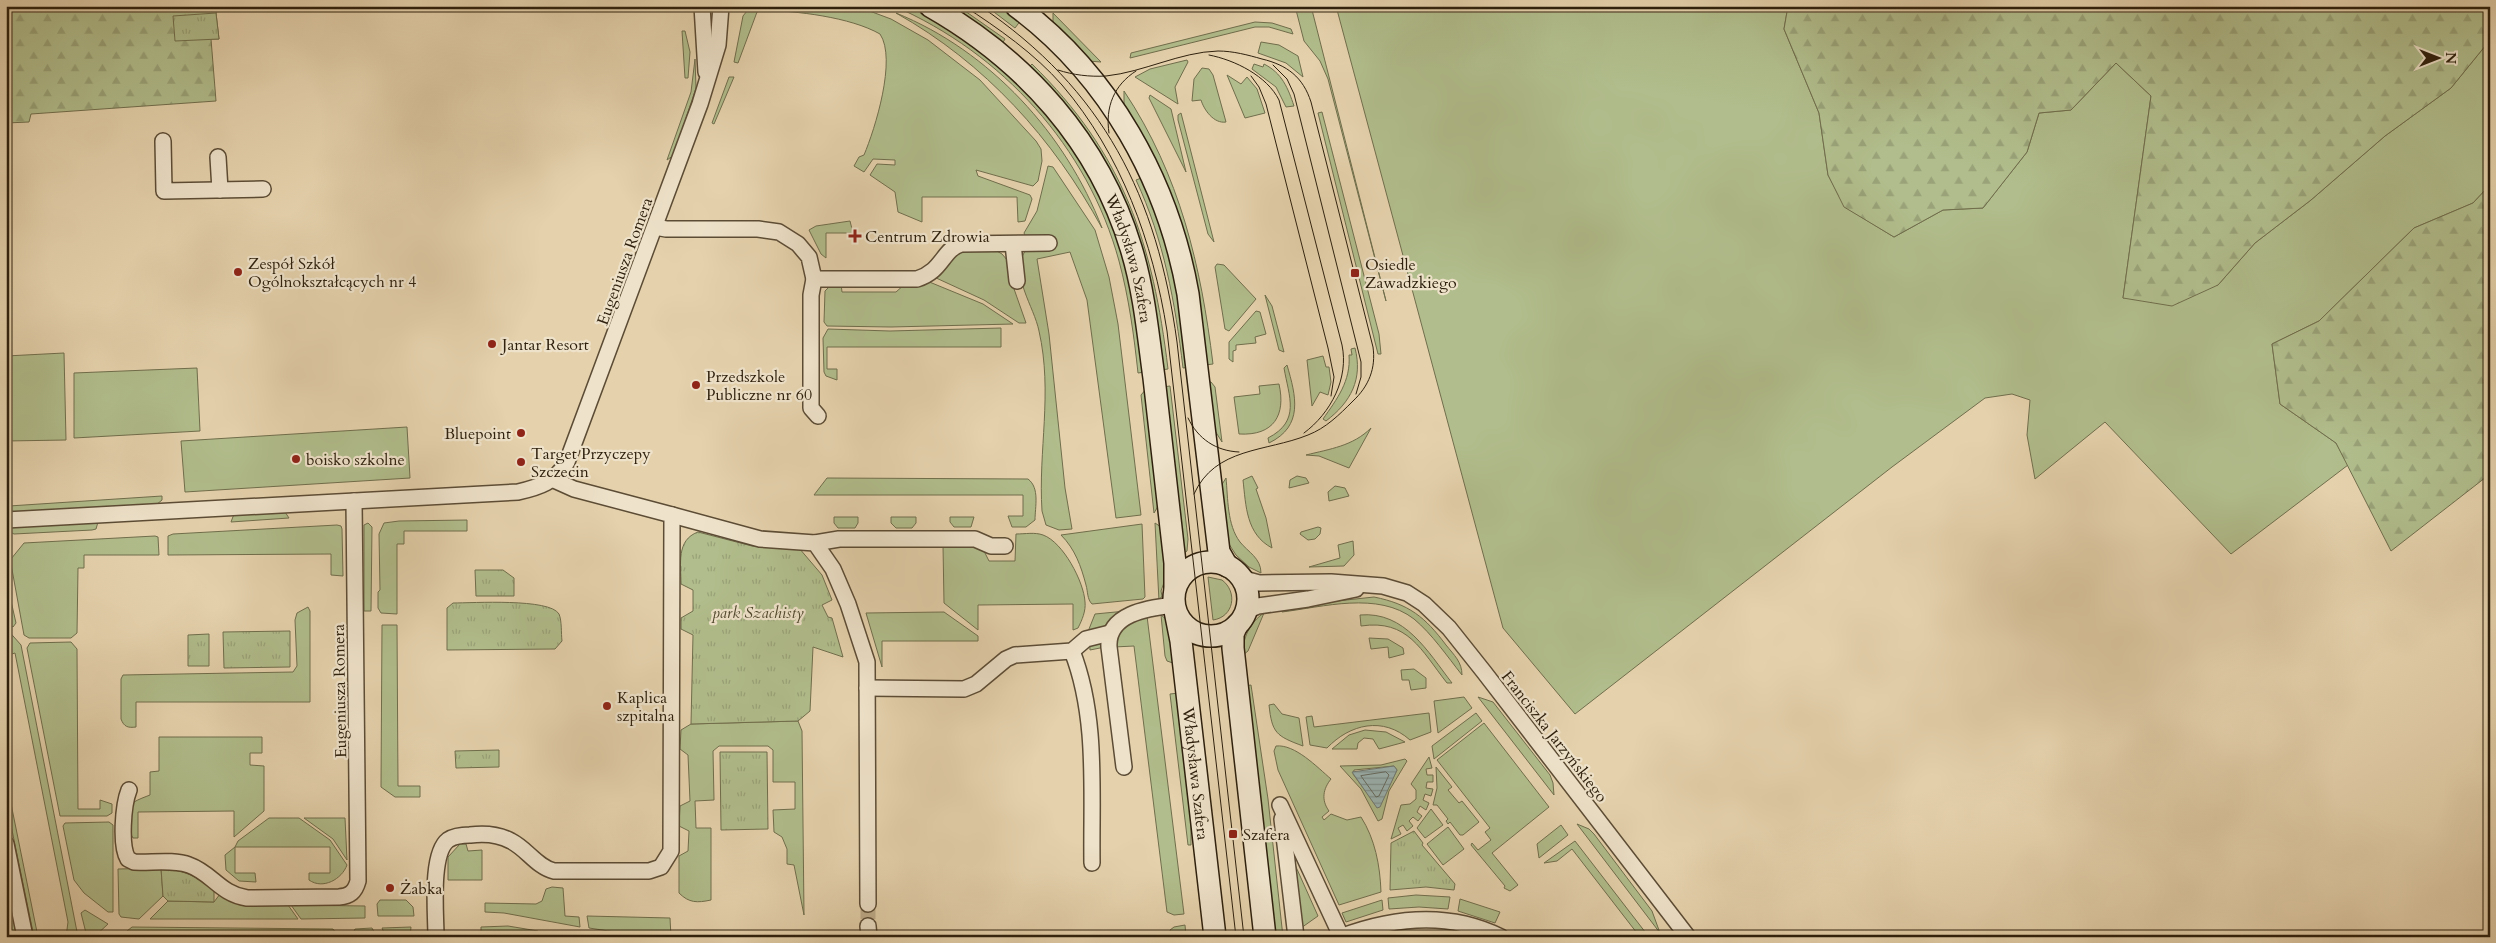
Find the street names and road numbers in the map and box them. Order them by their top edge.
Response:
street label: Władysława Szafera [1099,190,1157,325]
street label: Eugeniusza Romera [592,194,658,328]
street label: Eugeniusza Romera [328,624,352,758]
street label: Franciszka Jarzyńskiego [1496,666,1613,807]
street label: Władysława Szafera [1177,705,1214,841]

